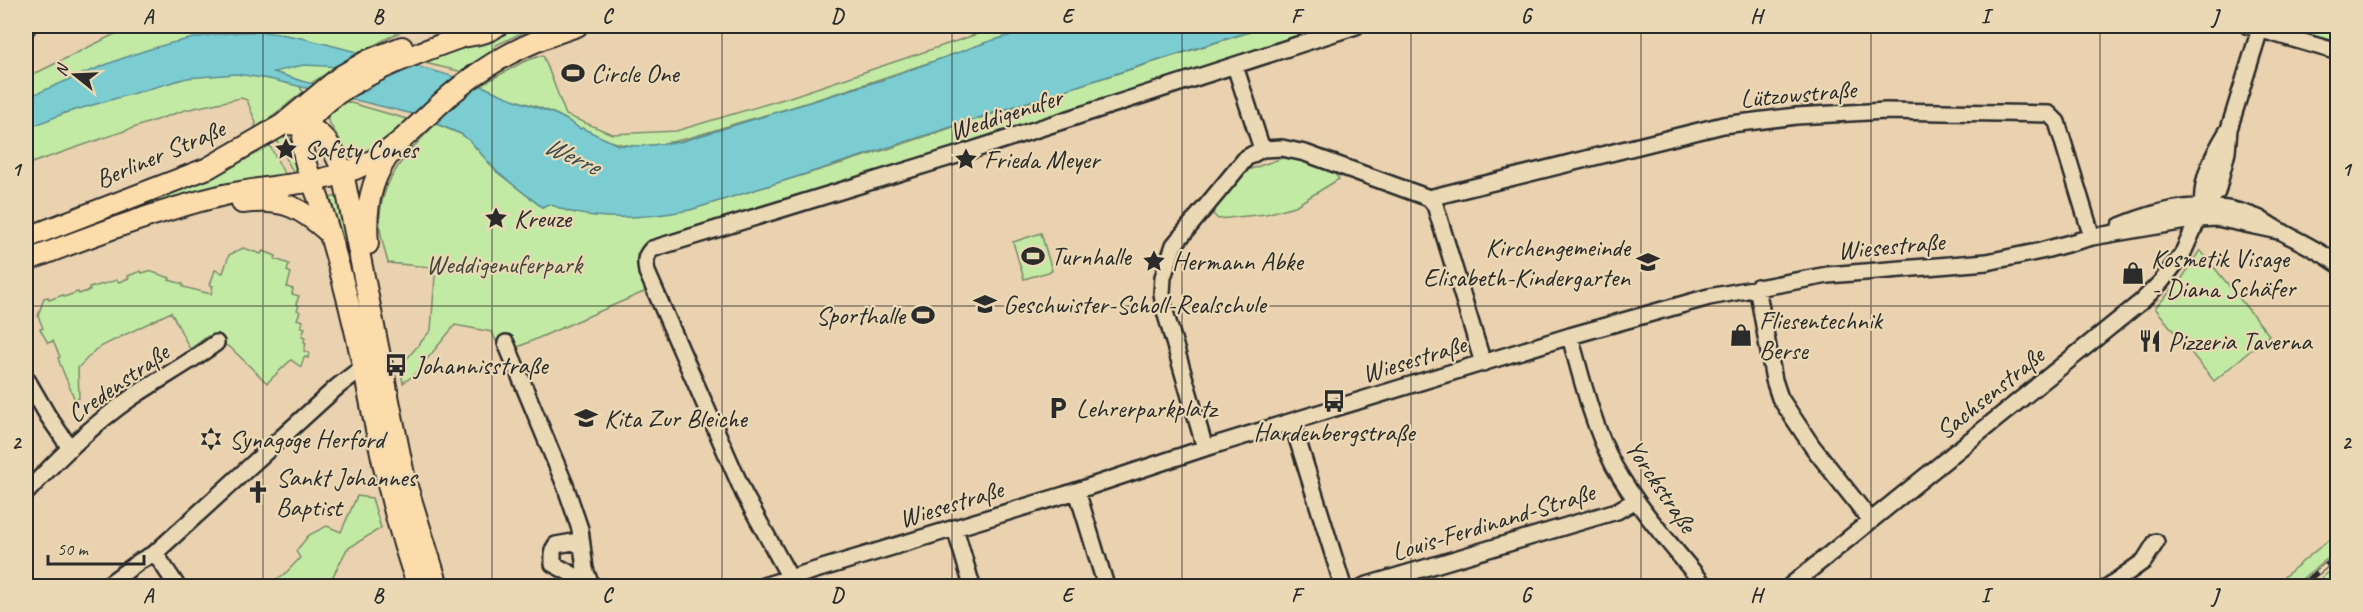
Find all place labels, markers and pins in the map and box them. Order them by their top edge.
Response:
place label: Circle One [591,57,680,90]
sports icon: Circle One [560,60,586,86]
place label: Safety Cones [304,133,420,166]
place icon: Safety Cones [273,136,299,162]
place label: Frieda Meyer [984,143,1102,176]
place icon: Frieda Meyer [953,146,979,172]
place label: Kreuze [514,202,573,235]
place icon: Kreuze [483,205,509,231]
place label: Kirchengemeinde Elisabeth-Kindergarten [1423,231,1632,294]
place label: Turnhalle [1051,240,1132,273]
place label: Kosmetik Visage - Diana Schäfer [2151,242,2297,305]
sports icon: Turnhalle [1020,243,1046,269]
place label: Hermann Abke [1172,245,1305,278]
place icon: Hermann Abke [1141,248,1167,274]
school or university icon: Kirchengemeinde Elisabeth-Kindergarten [1635,249,1661,275]
shop icon: Kosmetik Visage - Diana Schäfer [2120,260,2146,286]
place label: Geschwister-Scholl-Realschule [1003,288,1268,321]
school or university icon: Geschwister-Scholl-Realschule [972,291,998,317]
place label: Sporthalle [816,299,907,332]
sports icon: Sporthalle [910,302,936,328]
place label: Fliesentechnik Berse [1759,304,1884,367]
shop icon: Fliesentechnik Berse [1728,322,1754,348]
place label: Pizzeria Taverna [2168,325,2313,358]
restaurant icon: Pizzeria Taverna [2137,328,2163,354]
place label: Johannisstraße [412,349,550,382]
bus stop icon: Johannisstraße [383,352,409,378]
bus stop icon: Hardenbergstraße [1321,388,1347,414]
place label: Lehrerparkplatz [1076,392,1219,425]
parking icon: Lehrerparkplatz [1045,395,1071,421]
place label: Kita Zur Bleiche [604,402,748,435]
school or university icon: Kita Zur Bleiche [573,405,599,431]
place label: Hardenbergstraße [1253,416,1417,449]
place label: Synagoge Herford [229,423,388,456]
synagogue icon: Synagoge Herford [198,426,224,452]
place label: Sankt Johannes Baptist [276,461,419,524]
church icon: Sankt Johannes Baptist [245,479,271,505]

